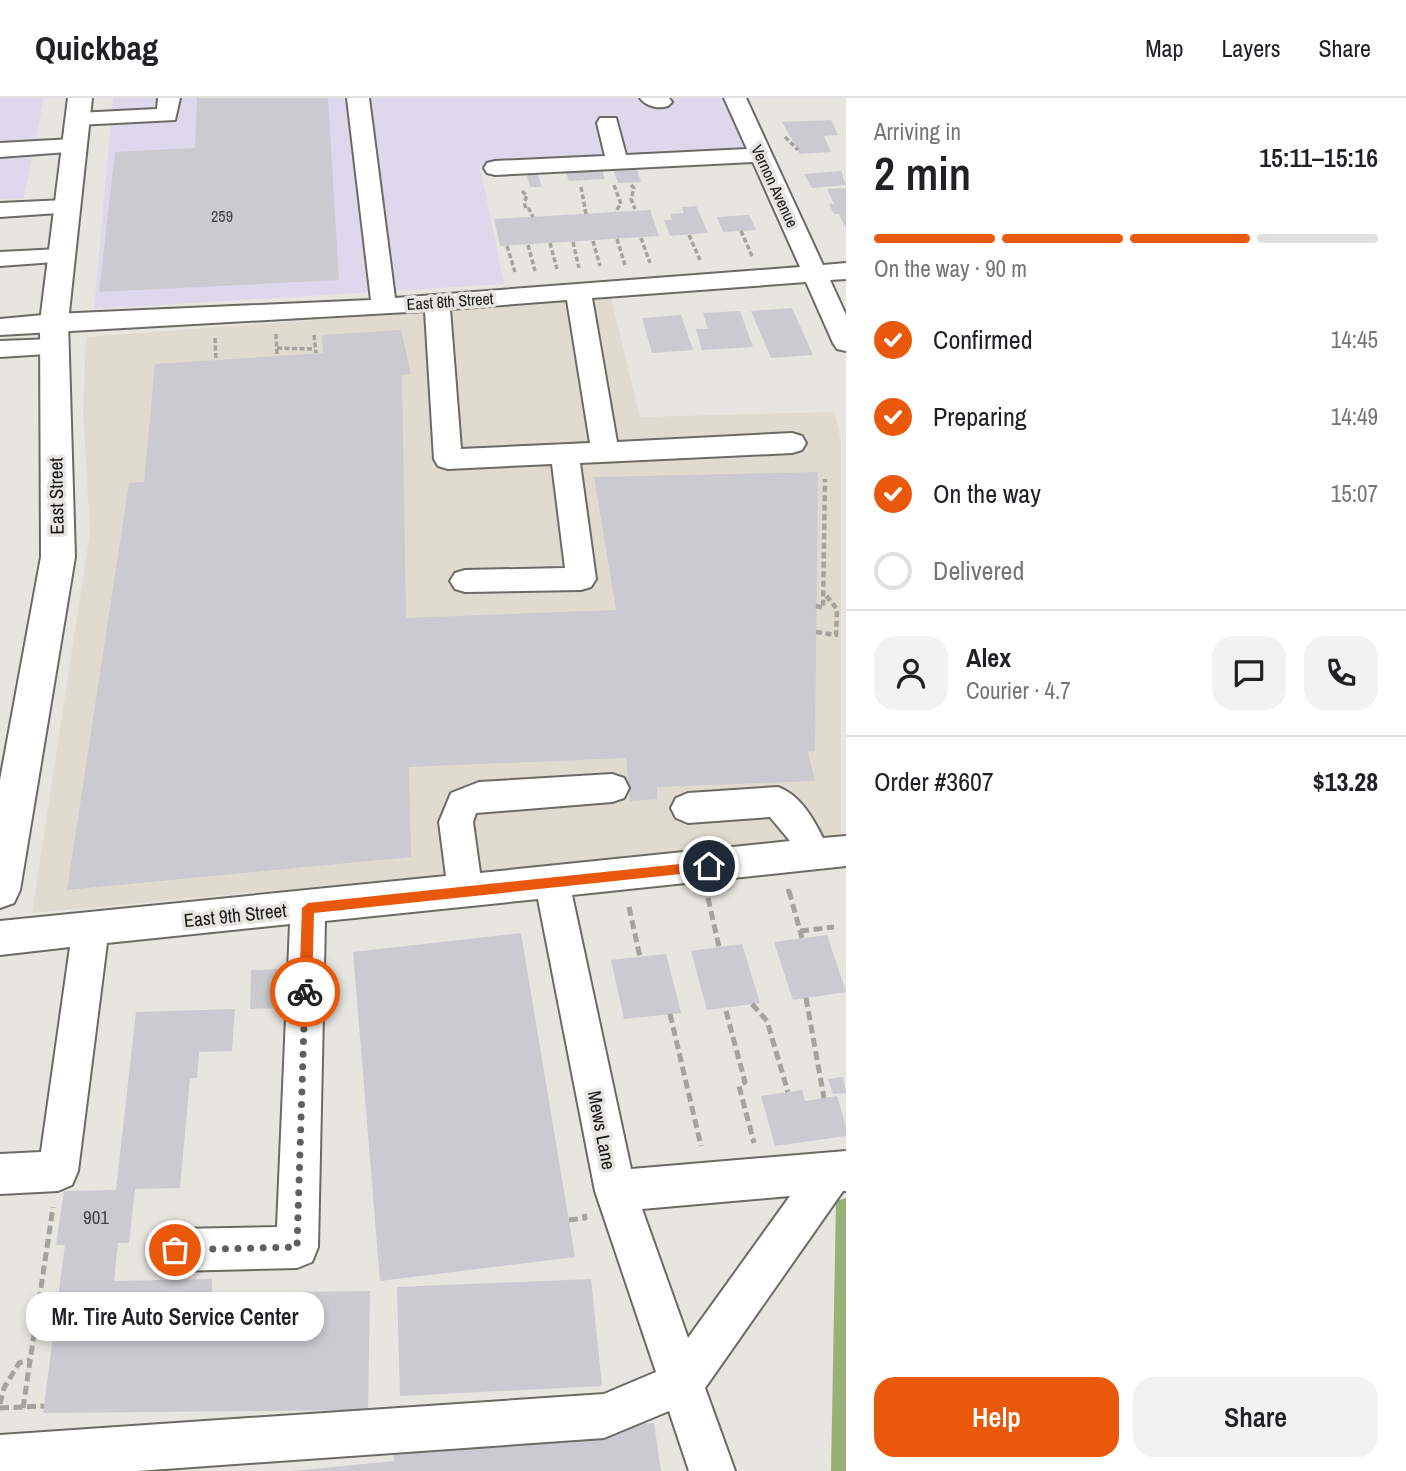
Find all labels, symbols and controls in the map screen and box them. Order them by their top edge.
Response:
text: Quickbag [35,26,158,70]
text: Map [1145,32,1183,64]
text: Layers [1221,32,1280,64]
text: Share [1318,32,1371,64]
text: Arriving in [874,116,961,147]
text: 15:11–15:16 [1259,140,1378,175]
street label: Vernon Avenue [746,141,804,231]
text: 2 min [874,142,971,204]
house number: 259 [211,205,233,227]
text: On the way · 90 m [874,253,1027,284]
street label: East 8th Street [406,287,494,315]
icon: check [874,321,912,359]
text: Confirmed [933,322,1033,357]
text: 14:45 [1331,324,1378,355]
icon: check [874,398,912,436]
text: Preparing [933,399,1027,434]
text: 14:49 [1331,401,1378,432]
street label: East Street [42,457,70,535]
icon: check [874,475,912,513]
text: On the way [933,476,1041,511]
text: 15:07 [1331,478,1378,509]
text: Delivered [933,553,1024,588]
button: person [874,636,948,710]
button: chat [1212,636,1286,710]
button: phone [1304,636,1378,710]
text: Alex [966,640,1011,675]
text: Courier · 4.7 [966,675,1071,706]
text: Order #3607 [874,764,994,799]
text: $13.28 [1313,764,1378,799]
pin [679,836,739,896]
icon: home [690,847,728,885]
street label: East 9th Street [182,897,288,933]
courier [270,957,340,1027]
icon: bike [286,973,324,1011]
street label: Mews Lane [582,1088,622,1172]
house number: 901 [83,1204,109,1230]
pin [145,1220,205,1280]
icon: bag [156,1231,194,1269]
callout: Mr. Tire Auto Service Center [26,1292,324,1341]
text: Mr. Tire Auto Service Center [51,1301,299,1332]
button: Help [874,1377,1119,1457]
button: Share [1133,1377,1378,1457]

